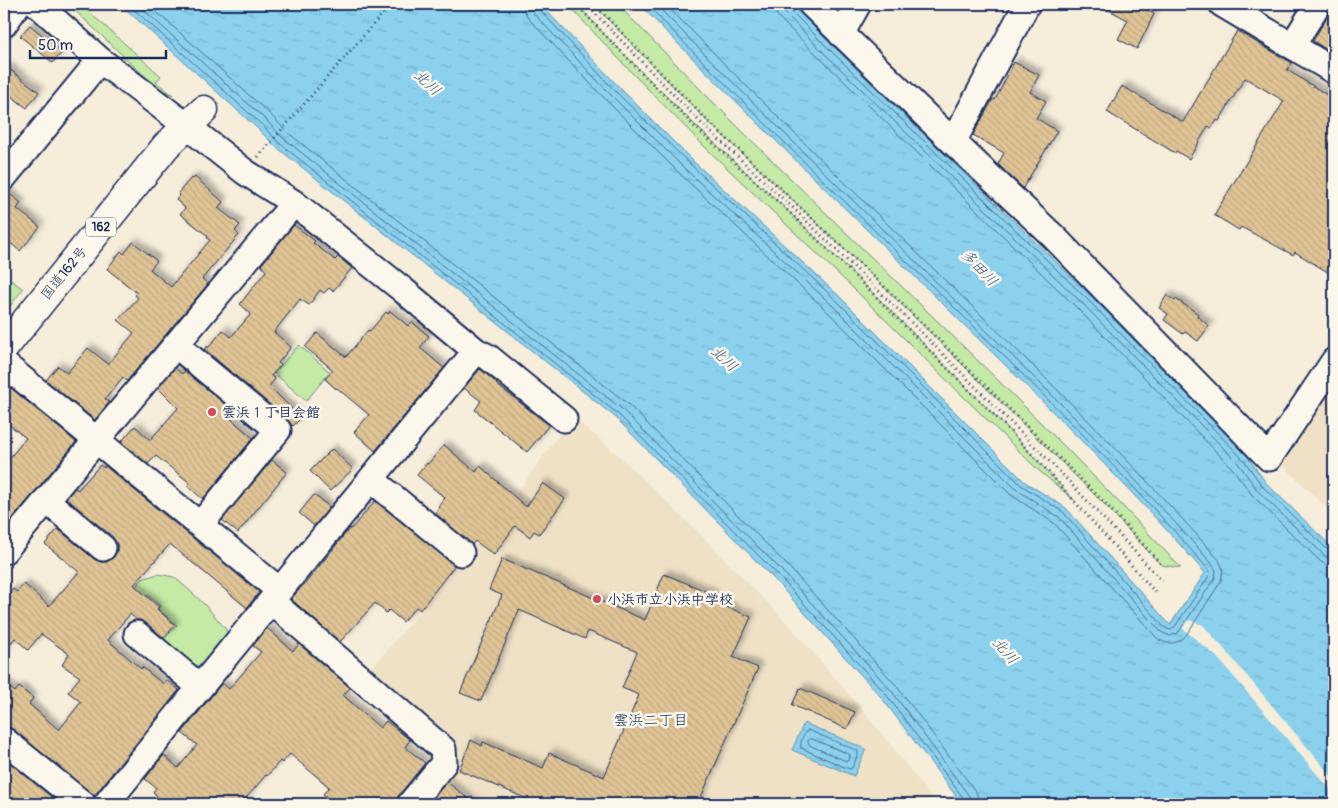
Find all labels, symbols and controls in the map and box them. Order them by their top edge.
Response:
scale bar [30,28,166,60]
text: 50 m [38,36,73,55]
water label: 北川 [410,66,444,100]
road number: 162 [86,218,116,236]
street label: 国道162号 [37,243,91,303]
water label: 多田川 [957,245,1001,291]
water label: 北川 [707,342,741,376]
place label: 雲浜１丁目会館 [222,404,320,421]
marker: 雲浜１丁目会館 [206,406,218,418]
place label: 小浜市立小浜中学校 [607,591,733,608]
marker: 小浜市立小浜中学校 [591,593,603,605]
water label: 北川 [988,633,1022,669]
district label: 雲浜二丁目 [613,711,689,730]

